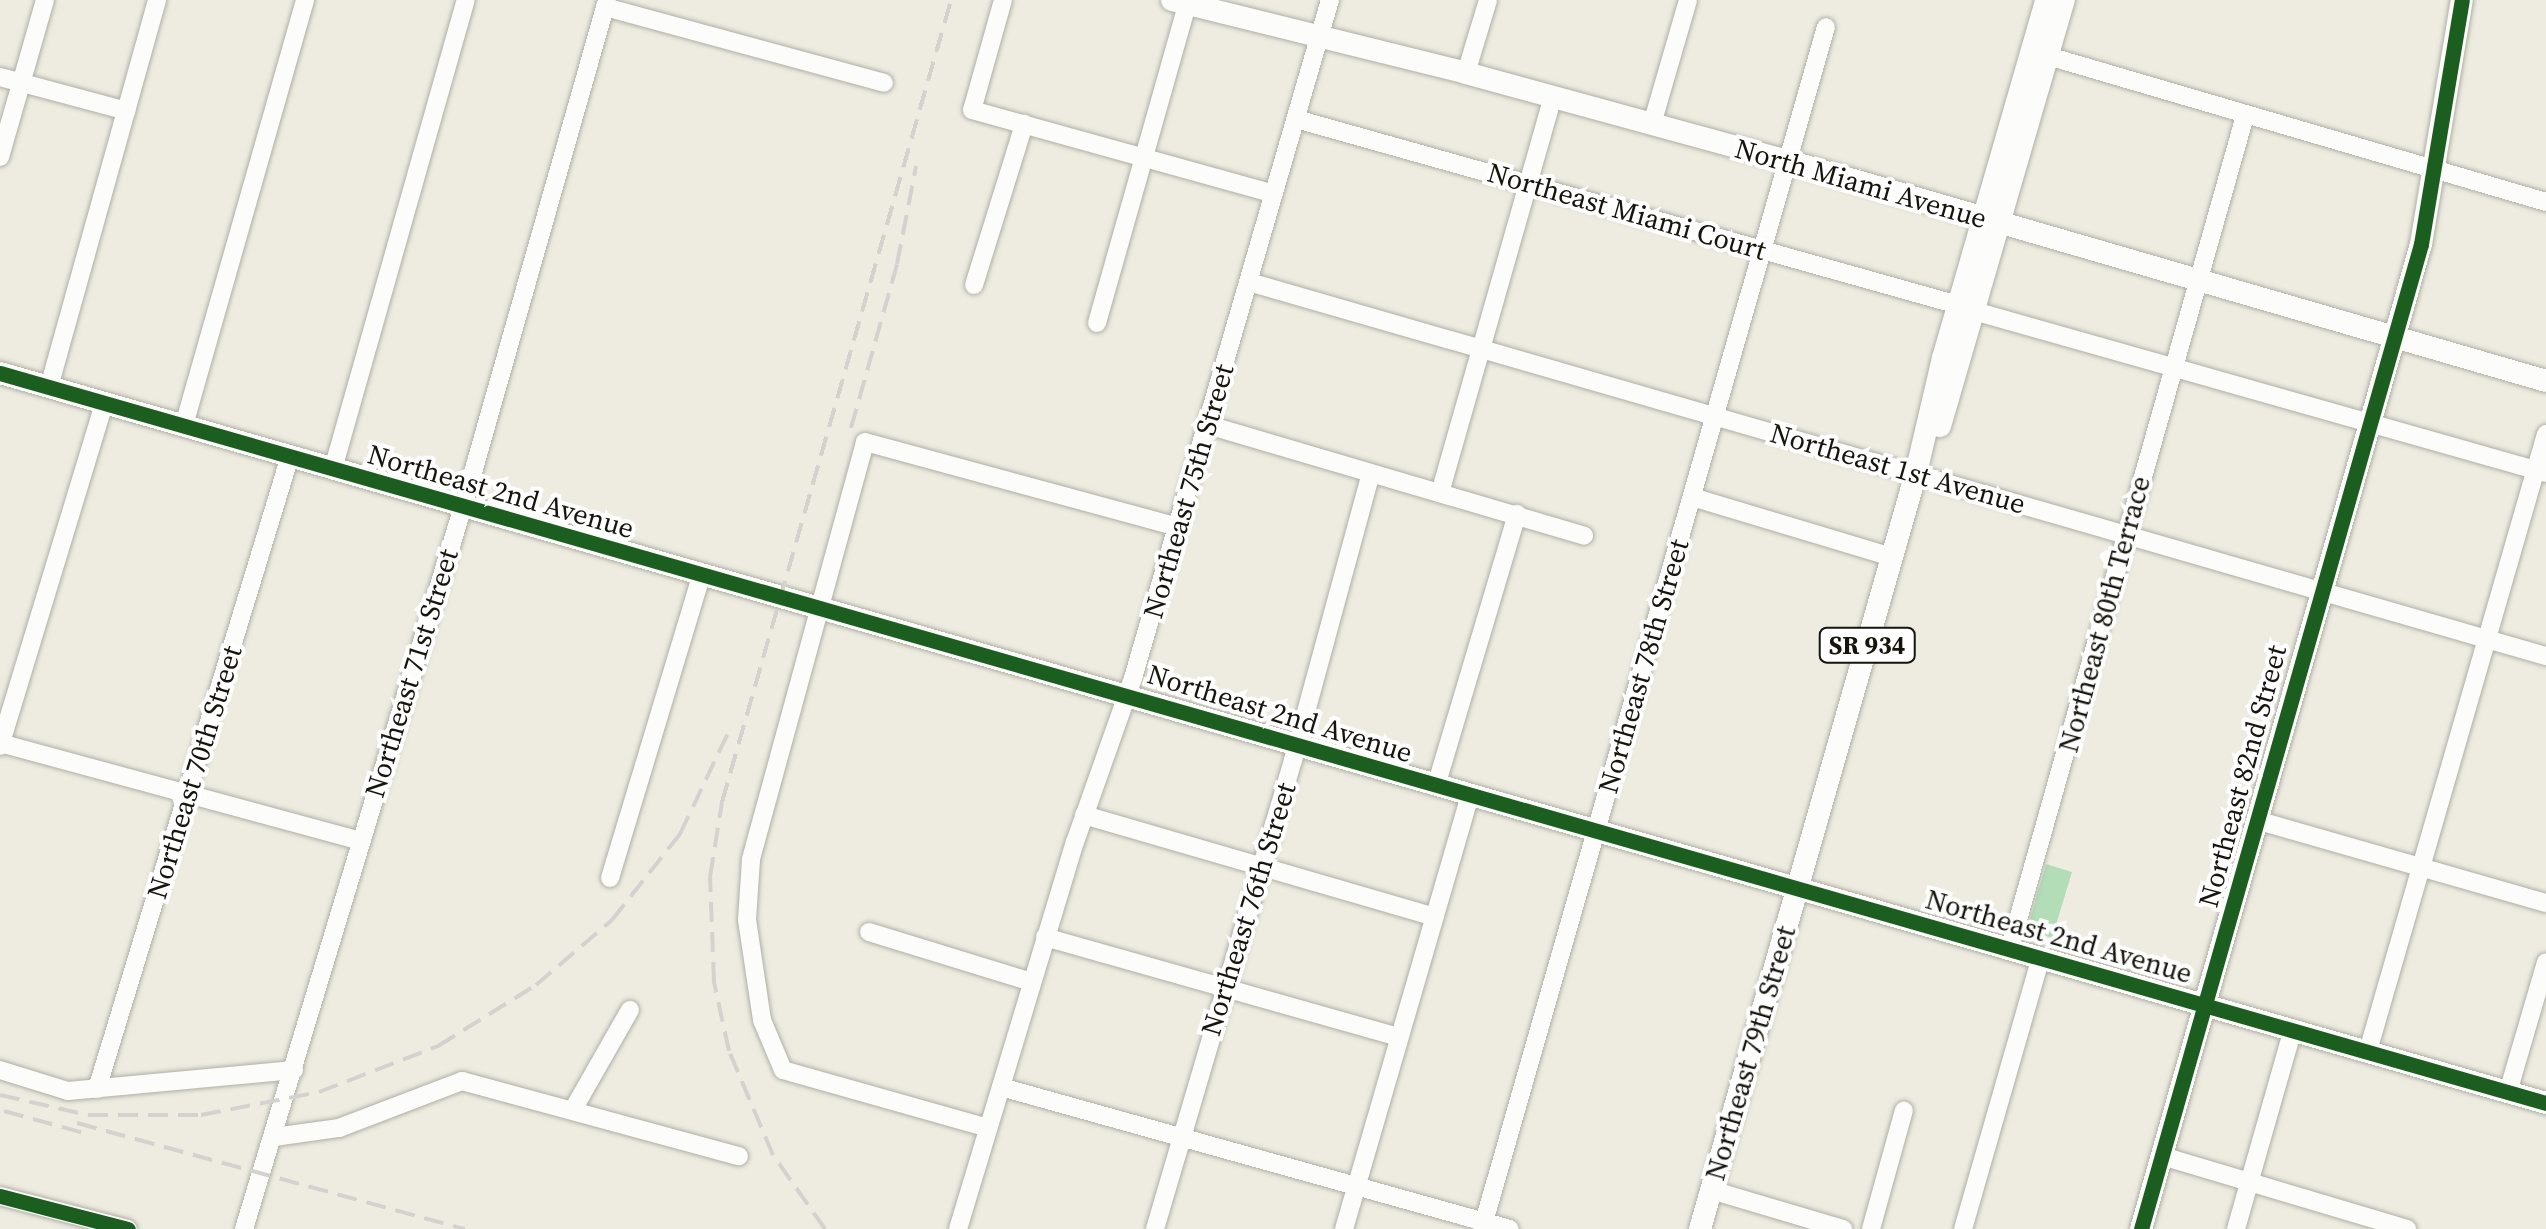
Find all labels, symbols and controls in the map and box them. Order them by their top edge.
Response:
street label: North Miami Avenue [1731,131,1991,235]
street label: Northeast Miami Court [1484,155,1770,267]
street label: Northeast 75th Street [1136,360,1240,622]
street label: Northeast 1st Avenue [1767,416,2029,520]
street label: Northeast 2nd Avenue [364,437,638,545]
street label: Northeast 80th Terrace [2051,472,2157,756]
street label: Northeast 78th Street [1591,535,1695,797]
street label: Northeast 71st Street [357,545,465,801]
road number: SR 934 [1817,625,1917,665]
street label: Northeast 70th Street [140,641,248,903]
street label: Northeast 82nd Street [2191,641,2293,911]
street label: Northeast 2nd Avenue [1143,657,1417,769]
street label: Northeast 76th Street [1194,778,1302,1040]
street label: Northeast 2nd Avenue [1922,882,2196,990]
street label: Northeast 79th Street [1698,922,1802,1184]

